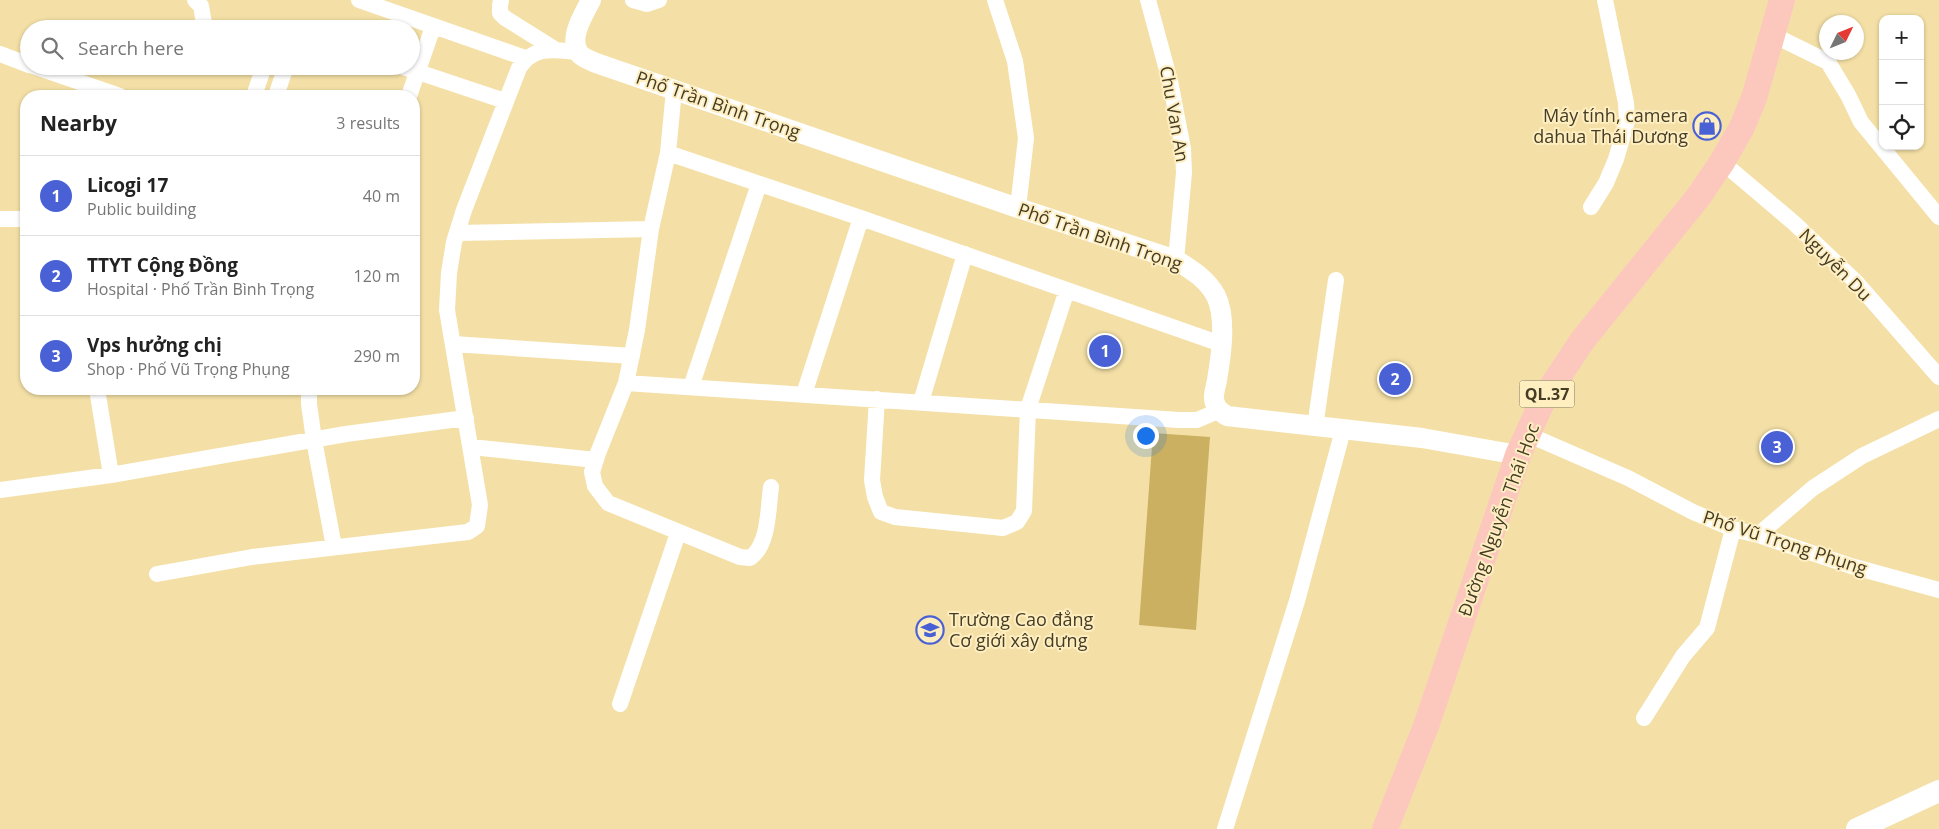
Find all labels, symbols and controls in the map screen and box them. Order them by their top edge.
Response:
north arrow [1819,15,1864,60]
map controls [1879,15,1924,150]
button: + [1879,15,1924,60]
search box [20,20,420,75]
icon: search [38,34,66,62]
text: Search here [78,35,184,61]
button: − [1879,60,1924,105]
street label: Chu Van An [1155,64,1195,164]
street label: Phố Trần Bình Trọng [633,65,804,144]
place label: Máy tính, camera dahua Thái Dương [1533,103,1688,148]
button: locate [1879,105,1924,150]
text: Nearby [40,109,117,137]
shop icon: Máy tính, camera dahua Thái Dương [1692,111,1722,141]
text: 3 results [336,112,400,134]
text: Licogi 17 [87,172,168,198]
text: 1 [51,185,61,207]
text: 40 m [363,185,400,207]
street label: Phố Trần Bình Trọng [1015,197,1186,276]
text: Public building [87,198,196,220]
street label: Nguyễn Du [1794,223,1877,306]
text: TTYT Cộng Đồng [87,252,238,278]
text: 2 [51,265,61,287]
text: 120 m [354,265,400,287]
text: Hospital · Phố Trần Bình Trọng [87,278,314,300]
text: Vps hưởng chị [87,332,222,358]
pin: 1 [1089,332,1121,370]
text: 3 [51,345,61,367]
text: 290 m [354,345,400,367]
text: Shop · Phố Vũ Trọng Phụng [87,358,290,380]
pin: 2 [1379,360,1411,398]
road number: QL.37 [1520,380,1574,408]
street label: Đường Nguyễn Thái Học [1452,420,1544,619]
your location [1133,423,1159,449]
pin: 3 [1761,428,1793,466]
street label: Phố Vũ Trọng Phụng [1700,504,1871,580]
place label: Trường Cao đẳng Cơ giới xây dựng [949,607,1094,652]
school or university icon: Trường Cao đẳng Cơ giới xây dựng [915,615,945,645]

